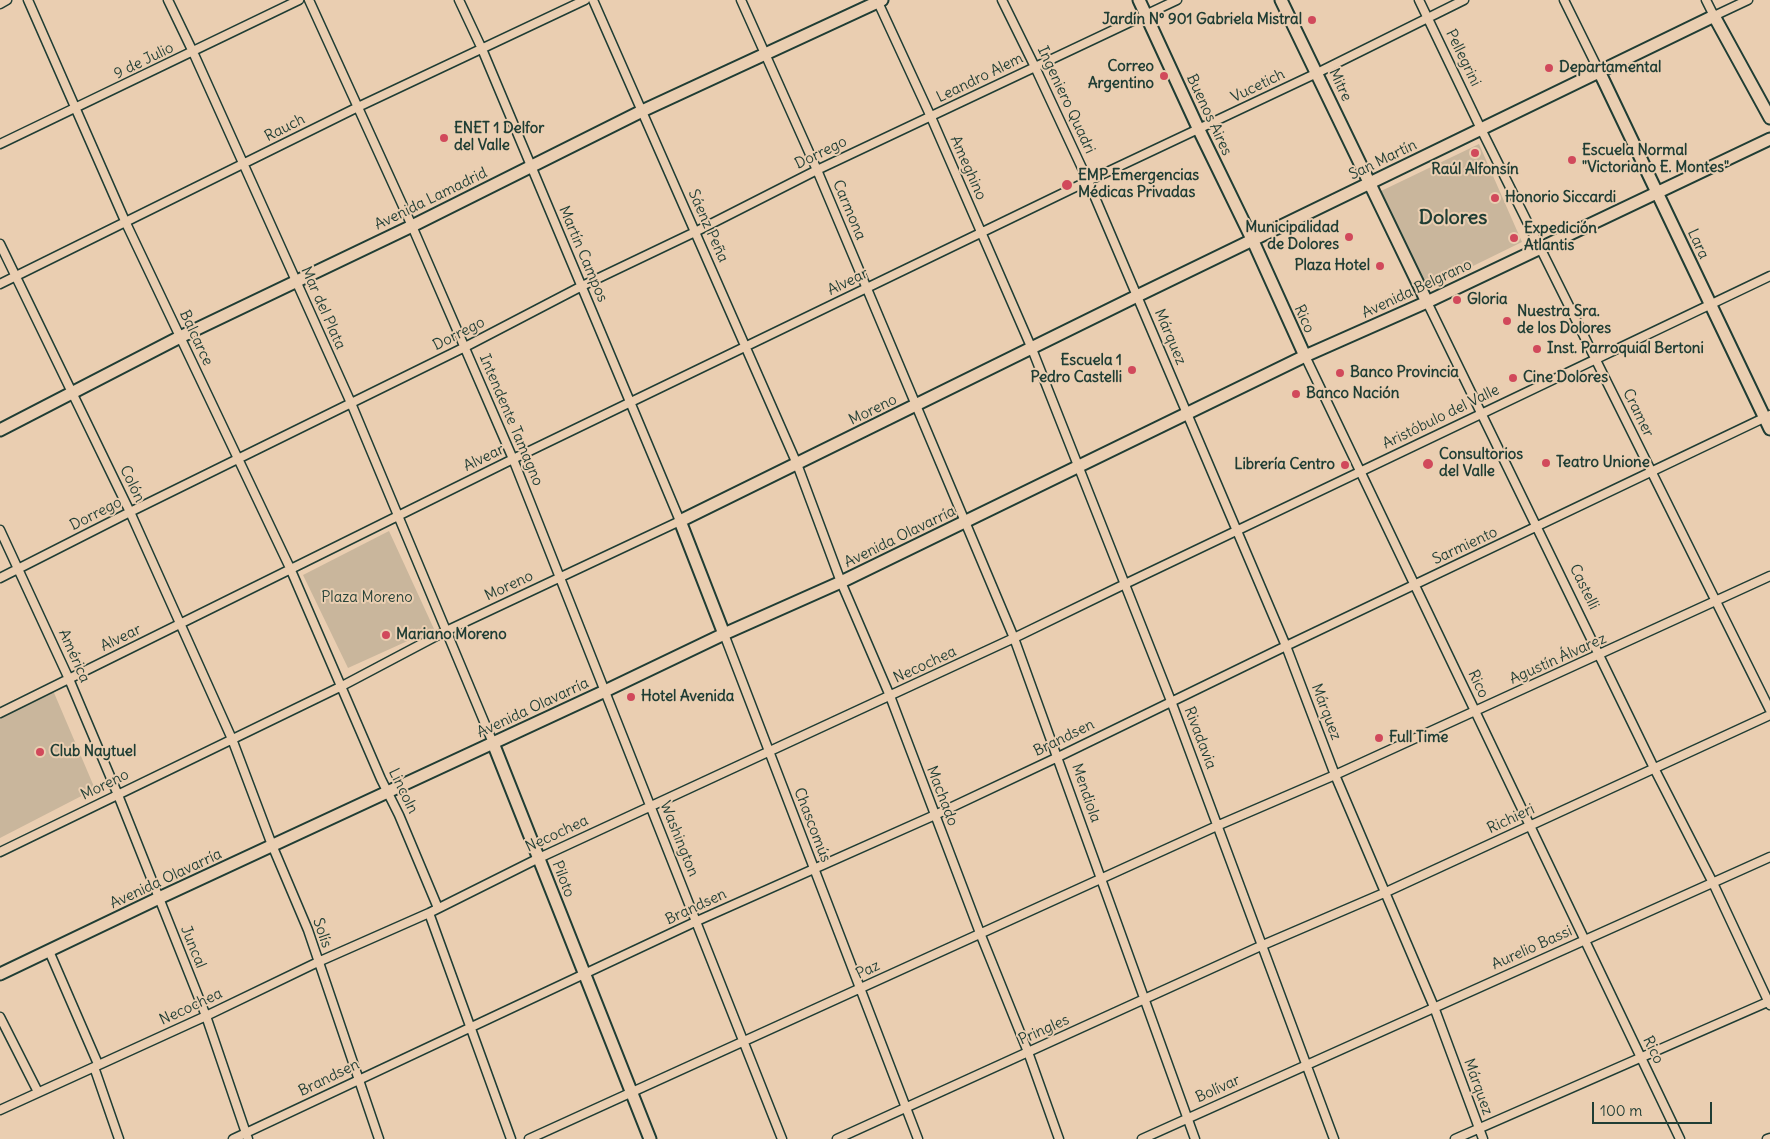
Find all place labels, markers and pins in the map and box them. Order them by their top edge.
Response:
place label: Jardín Nº 901 Gabriela Mistral [1102,11,1302,29]
marker: Jardín Nº 901 Gabriela Mistral [1306,14,1318,26]
place label: Correo Argentino [1088,58,1154,93]
place label: Departamental [1559,59,1661,77]
marker: Departamental [1543,62,1555,74]
marker: Correo Argentino [1158,70,1170,82]
place label: ENET 1 Delfor del Valle [454,120,544,155]
marker: ENET 1 Delfor del Valle [438,132,450,144]
place label: Escuela Normal "Victoriano E. Montes" [1582,142,1729,177]
marker: Raúl Alfonsín [1469,147,1481,159]
marker: Escuela Normal "Victoriano E. Montes" [1566,154,1578,166]
place label: Raúl Alfonsín [1431,161,1519,179]
place label: EMP Emergencias Médicas Privadas [1078,167,1199,202]
marker: EMP Emergencias Médicas Privadas [1060,178,1074,192]
place label: Honorio Siccardi [1505,189,1616,207]
marker: Honorio Siccardi [1489,192,1501,204]
place label: Municipalidad de Dolores [1245,219,1339,254]
place label: Expedición Atlantis [1524,220,1597,255]
marker: Municipalidad de Dolores [1343,231,1355,243]
marker: Expedición Atlantis [1508,232,1520,244]
place label: Plaza Hotel [1294,257,1370,275]
marker: Plaza Hotel [1374,260,1386,272]
place label: Gloria [1467,291,1508,309]
marker: Gloria [1451,294,1463,306]
place label: Nuestra Sra. de los Dolores [1517,303,1611,338]
marker: Nuestra Sra. de los Dolores [1501,315,1513,327]
place label: Inst. Parroquial Bertoni [1547,340,1704,358]
marker: Inst. Parroquial Bertoni [1531,343,1543,355]
place label: Escuela 1 Pedro Castelli [1030,352,1122,387]
marker: Escuela 1 Pedro Castelli [1126,364,1138,376]
place label: Banco Provincia [1350,364,1459,382]
marker: Banco Provincia [1334,367,1346,379]
place label: Cine Dolores [1523,369,1608,387]
marker: Cine Dolores [1507,372,1519,384]
place label: Banco Nación [1306,385,1399,403]
marker: Banco Nación [1290,388,1302,400]
place label: Consultorios del Valle [1439,446,1523,481]
place label: Teatro Unione [1556,454,1650,472]
place label: Librería Centro [1234,456,1335,474]
marker: Consultorios del Valle [1421,457,1435,471]
marker: Teatro Unione [1540,457,1552,469]
marker: Librería Centro [1339,459,1351,471]
place label: Mariano Moreno [396,626,507,644]
marker: Mariano Moreno [380,629,392,641]
place label: Hotel Avenida [641,688,734,706]
marker: Hotel Avenida [625,691,637,703]
place label: Full Time [1389,729,1448,747]
marker: Full Time [1373,732,1385,744]
place label: Club Naytuel [50,743,136,761]
marker: Club Naytuel [34,746,46,758]

